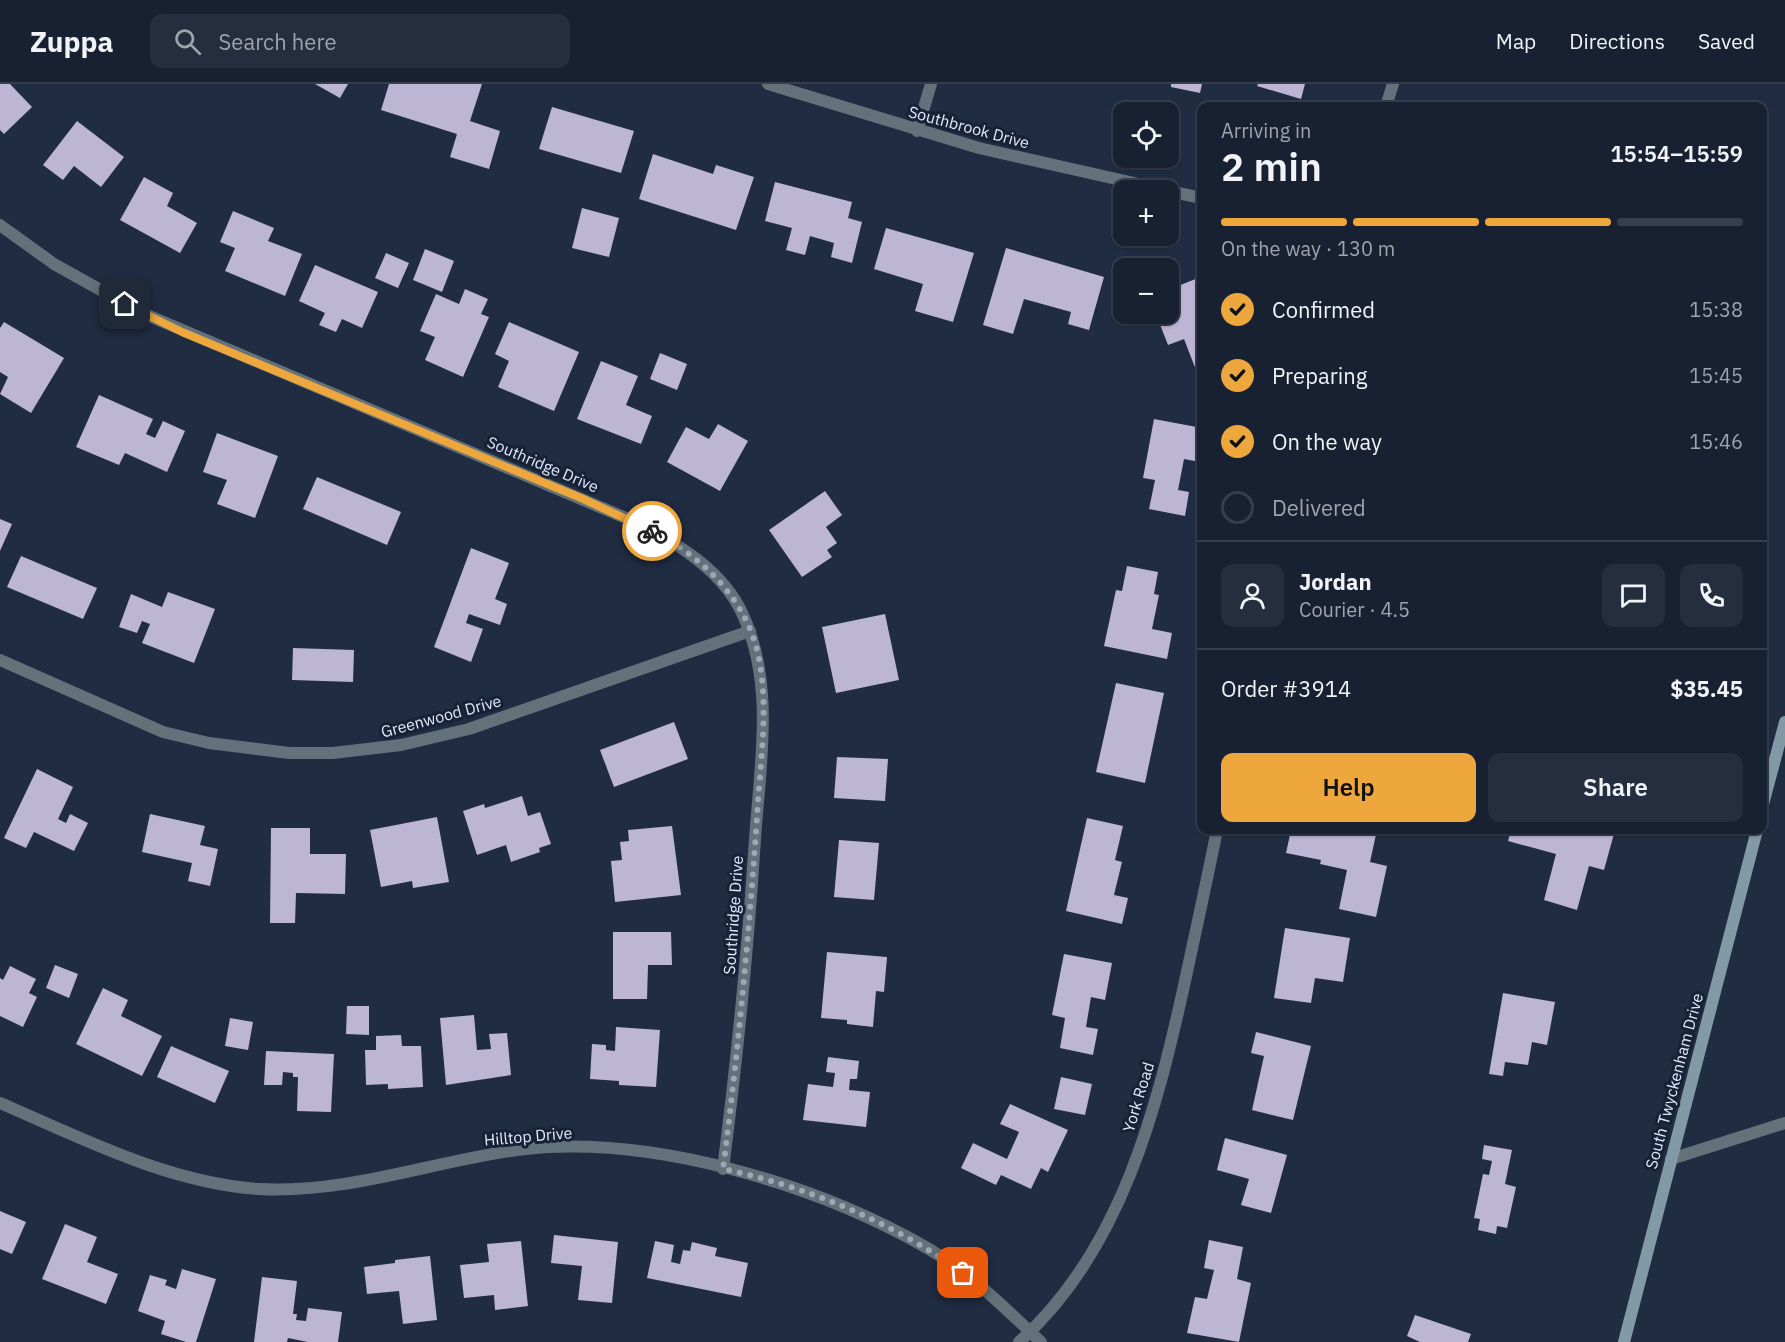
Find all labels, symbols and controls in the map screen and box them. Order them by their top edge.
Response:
search box [150,14,570,68]
text: Zuppa [30,23,114,60]
icon: search [171,25,204,58]
text: Search here [219,27,336,56]
text: Map [1496,27,1536,55]
text: Directions [1569,27,1665,55]
text: Saved [1698,27,1755,55]
street label: Southbrook Drive [906,101,1032,153]
map controls [1113,102,1179,324]
button: locate [1113,102,1179,168]
text: Arriving in [1221,117,1311,144]
text: 15:54–15:59 [1610,139,1743,168]
text: 2 min [1221,141,1322,192]
button: + [1113,180,1179,246]
text: On the way · 130 m [1221,235,1395,262]
button: − [1113,258,1179,324]
pin [99,278,150,329]
icon: home [108,287,141,320]
icon: check [1221,293,1254,326]
text: Confirmed [1272,295,1375,324]
text: 15:38 [1689,296,1743,323]
icon: check [1221,359,1254,392]
text: Preparing [1272,361,1367,390]
text: 15:45 [1689,362,1743,389]
icon: check [1221,425,1254,458]
text: On the way [1272,427,1382,456]
text: 15:46 [1689,428,1743,455]
street label: Southridge Drive [484,431,602,497]
text: Delivered [1272,493,1366,522]
courier [622,501,682,561]
icon: bike [636,515,669,548]
button: person [1221,564,1284,627]
button: chat [1602,564,1665,627]
button: phone [1680,564,1743,627]
text: Jordan [1299,567,1372,596]
text: Courier · 4.5 [1299,596,1410,623]
text: Order #3914 [1221,674,1351,703]
text: $35.45 [1670,674,1743,703]
street label: Greenwood Drive [379,690,504,742]
button: Help [1221,753,1476,822]
button: Share [1488,753,1743,822]
street label: Southridge Drive [719,855,747,975]
street label: South Twyckenham Drive [1641,991,1707,1171]
street label: York Road [1118,1059,1158,1135]
street label: Hilltop Drive [483,1122,573,1150]
pin [937,1247,988,1298]
icon: bag [946,1256,979,1289]

